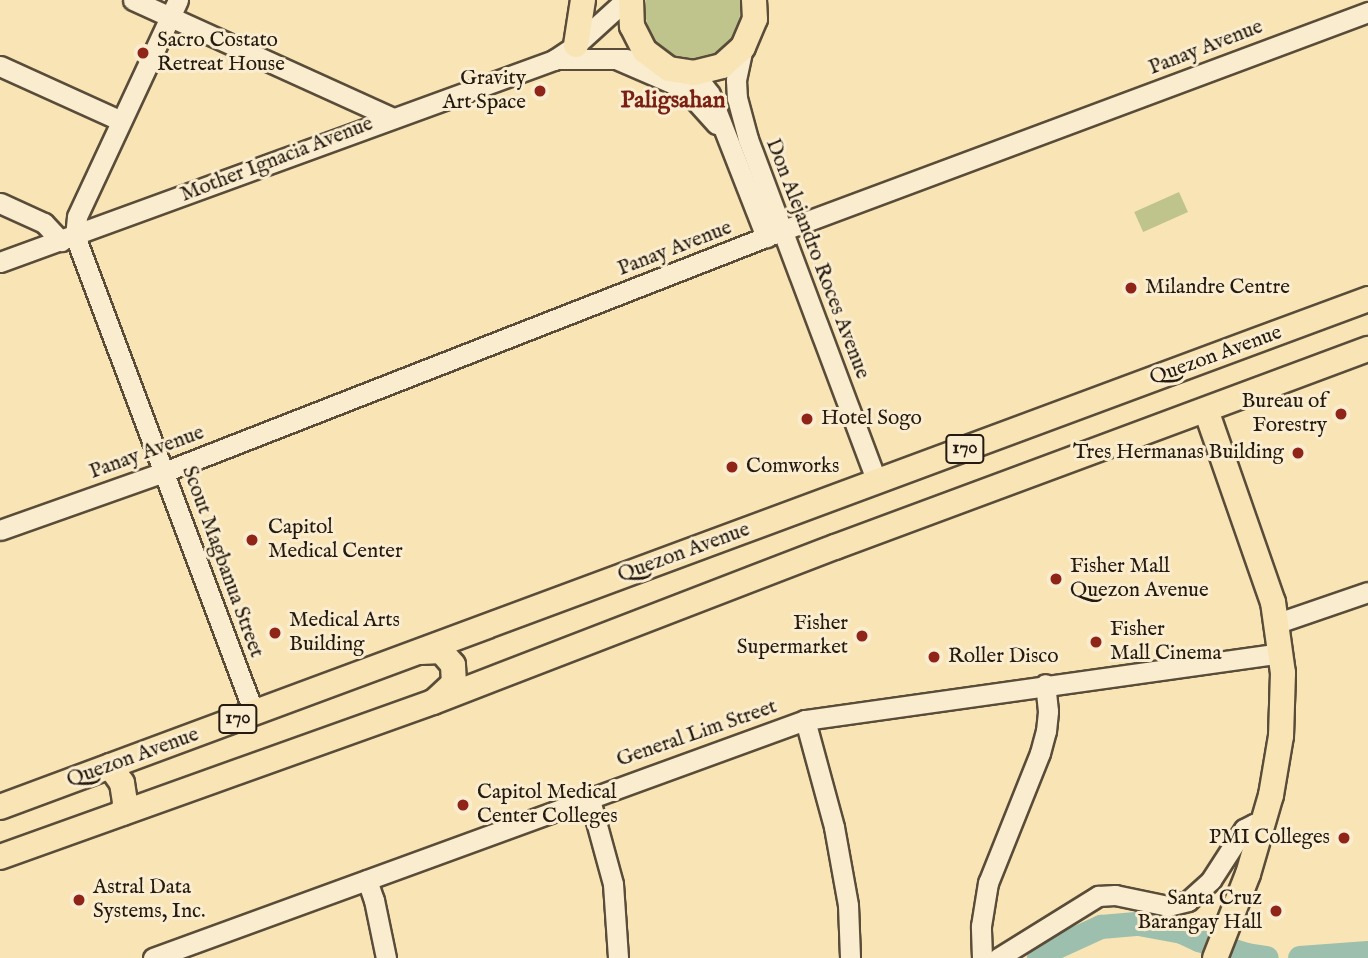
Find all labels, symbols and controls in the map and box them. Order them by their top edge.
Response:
street label: Panay Avenue [1145,15,1267,81]
place label: Sacro Costato Retreat House [157,28,285,78]
marker: Sacro Costato Retreat House [135,45,151,61]
place label: Gravity Art Space [442,66,526,116]
marker: Gravity Art Space [532,83,548,99]
district label: Paligsahan [621,87,725,115]
street label: Mother Ignacia Avenue [177,112,377,208]
street label: Don Alejandro Roces Avenue [759,135,875,383]
street label: Panay Avenue [614,216,736,282]
place label: Milandre Centre [1145,275,1290,301]
marker: Milandre Centre [1123,280,1139,296]
street label: Quezon Avenue [1147,320,1285,392]
place label: Bureau of Forestry [1241,389,1327,439]
place label: Hotel Sogo [821,406,922,432]
marker: Bureau of Forestry [1333,406,1349,422]
marker: Hotel Sogo [799,411,815,427]
street label: Panay Avenue [86,421,208,485]
road number: 170 [944,433,986,464]
place label: Tres Hermanas Building [1073,440,1284,466]
marker: Tres Hermanas Building [1290,445,1306,461]
place label: Comworks [746,454,839,480]
marker: Comworks [724,459,740,475]
street label: Scout Magbanua Street [176,463,268,661]
place label: Capitol Medical Center [268,515,403,565]
street label: Quezon Avenue [615,517,753,589]
marker: Capitol Medical Center [242,530,262,550]
place label: Fisher Mall Quezon Avenue [1070,554,1209,604]
marker: Fisher Mall Quezon Avenue [1048,571,1064,587]
place label: Medical Arts Building [289,608,400,658]
place label: Fisher Supermarket [737,611,848,661]
place label: Fisher Mall Cinema [1110,617,1222,667]
marker: Medical Arts Building [267,625,283,641]
marker: Fisher Supermarket [854,628,870,644]
marker: Fisher Mall Cinema [1088,634,1104,650]
place label: Roller Disco [948,644,1059,670]
marker: Roller Disco [926,649,942,665]
street label: General Lim Street [614,695,780,773]
road number: 170 [217,704,259,734]
street label: Quezon Avenue [64,722,202,794]
place label: Capitol Medical Center Colleges [477,780,618,830]
marker: Capitol Medical Center Colleges [455,797,471,813]
place label: PMI Colleges [1209,825,1330,851]
marker: PMI Colleges [1336,830,1352,846]
place label: Astral Data Systems, Inc. [93,875,206,925]
place label: Santa Cruz Barangay Hall [1137,886,1262,936]
marker: Astral Data Systems, Inc. [71,892,87,908]
marker: Santa Cruz Barangay Hall [1268,903,1284,919]

